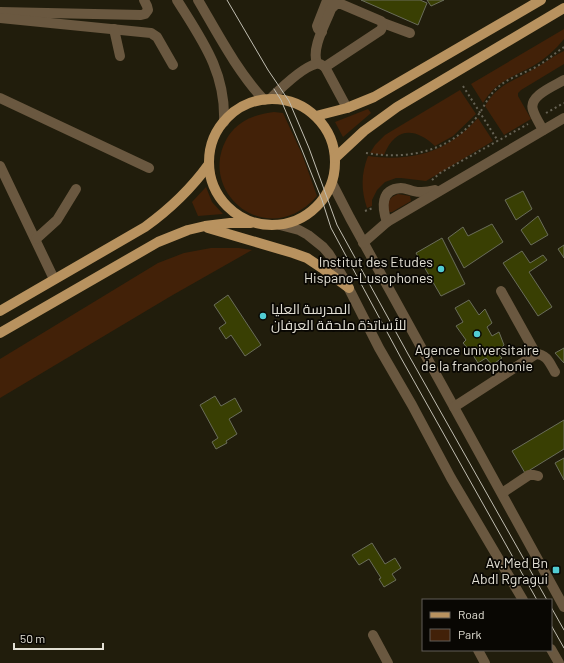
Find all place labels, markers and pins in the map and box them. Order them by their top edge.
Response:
place label: Institut des Etudes Hispano-Lusophones [304,253,433,286]
marker: Institut des Etudes Hispano-Lusophones [436,264,446,274]
place label: المدرسة العليا للأساتذة ملحقة العرفان [271,300,406,333]
marker: المدرسة العليا للأساتذة ملحقة العرفان [258,311,268,321]
marker: Agence universitaire de la francophonie [472,329,482,339]
place label: Agence universitaire de la francophonie [415,341,539,374]
place label: Av.Med Bn Abdl Rgragui [471,554,548,587]
marker: Av.Med Bn Abdl Rgragui [551,565,561,575]

